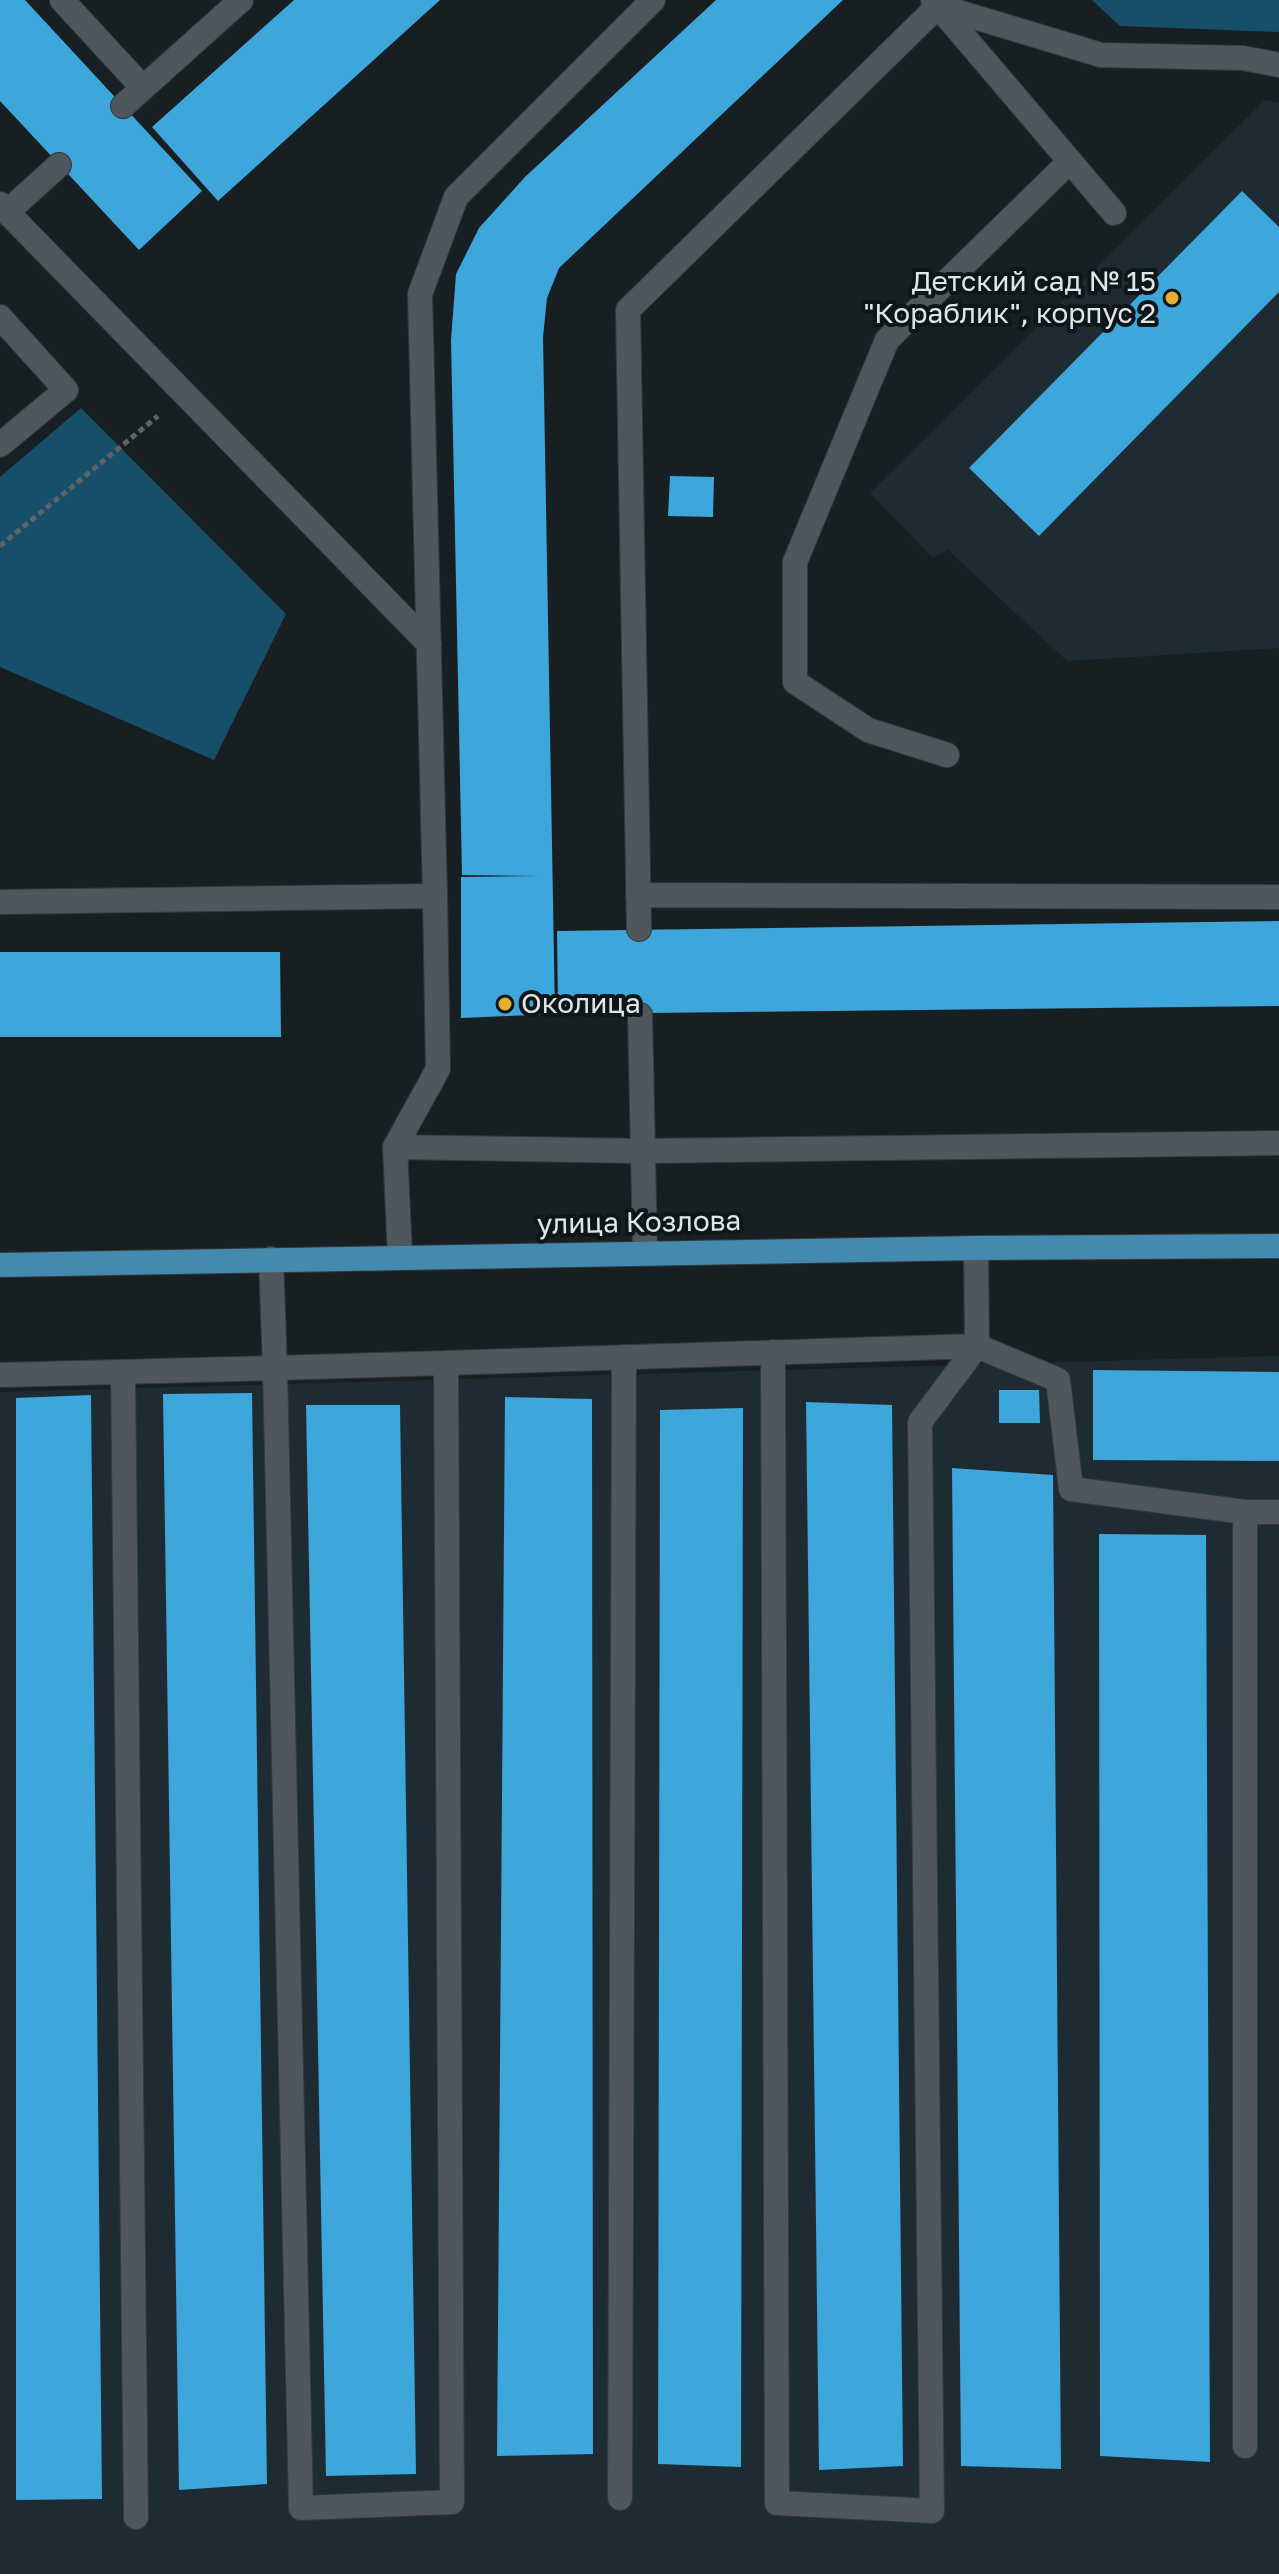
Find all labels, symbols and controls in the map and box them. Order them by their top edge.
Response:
place label: Детский сад № 15 "Кораблик", корпус 2 [863,265,1156,331]
marker: Детский сад № 15 "Кораблик", корпус 2 [1163,289,1181,307]
place label: Околица [521,987,641,1021]
marker: Околица [496,995,514,1013]
street label: улица Козлова [537,1204,741,1242]

